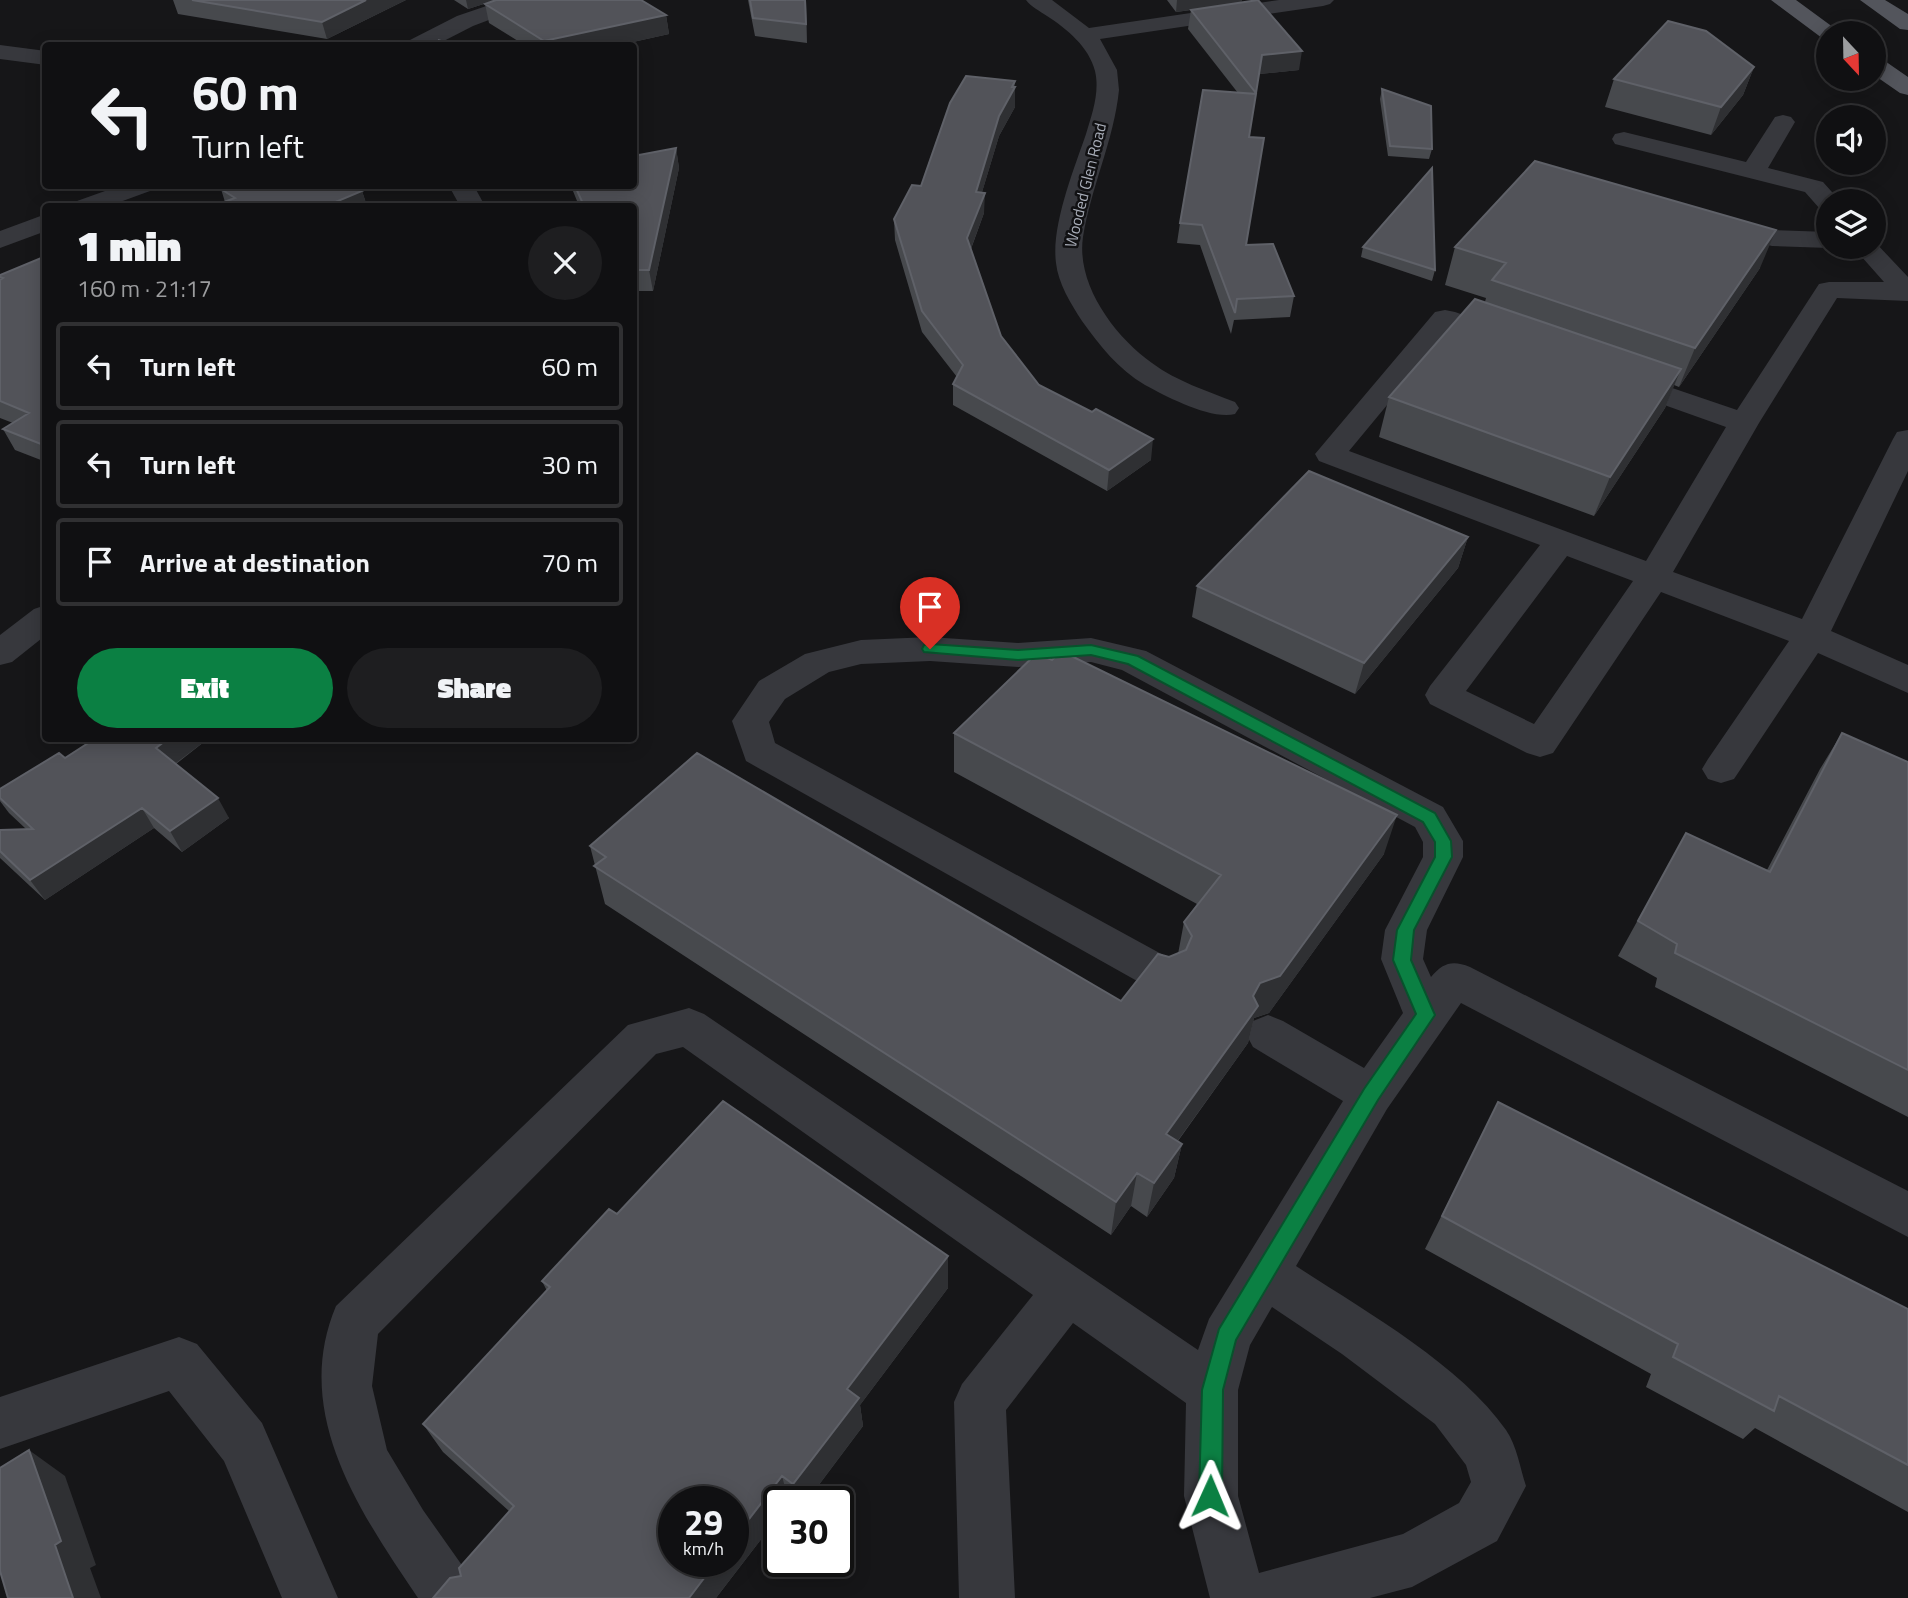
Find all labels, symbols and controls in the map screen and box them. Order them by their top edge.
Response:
north arrow [1816,21,1886,91]
map controls [1816,21,1886,259]
text: 60 m [192,54,299,129]
icon: left [77,70,168,161]
button: sound [1816,105,1886,175]
street label: Wooded Glen Road [1058,120,1112,250]
text: Turn left [192,122,304,170]
button: layers [1816,189,1886,259]
text: 1 min [77,213,181,277]
button: close [528,226,602,300]
text: 160 m · 21:17 [77,271,212,306]
icon: left [81,347,119,385]
text: Turn left [140,347,235,386]
text: 60 m [541,347,598,386]
icon: left [81,445,119,483]
text: Turn left [140,445,235,484]
text: 30 m [541,445,598,484]
icon: arrive [81,543,119,581]
text: Arrive at destination [140,543,370,582]
text: 70 m [541,543,598,582]
pin [900,577,960,649]
icon: arrive [911,588,949,626]
button: Exit [77,648,333,728]
button: Share [347,648,602,728]
position arrow [1173,1459,1247,1533]
speed limit sign: 30 [763,1486,854,1577]
text: 29 [684,1495,723,1549]
text: km/h [683,1535,724,1562]

